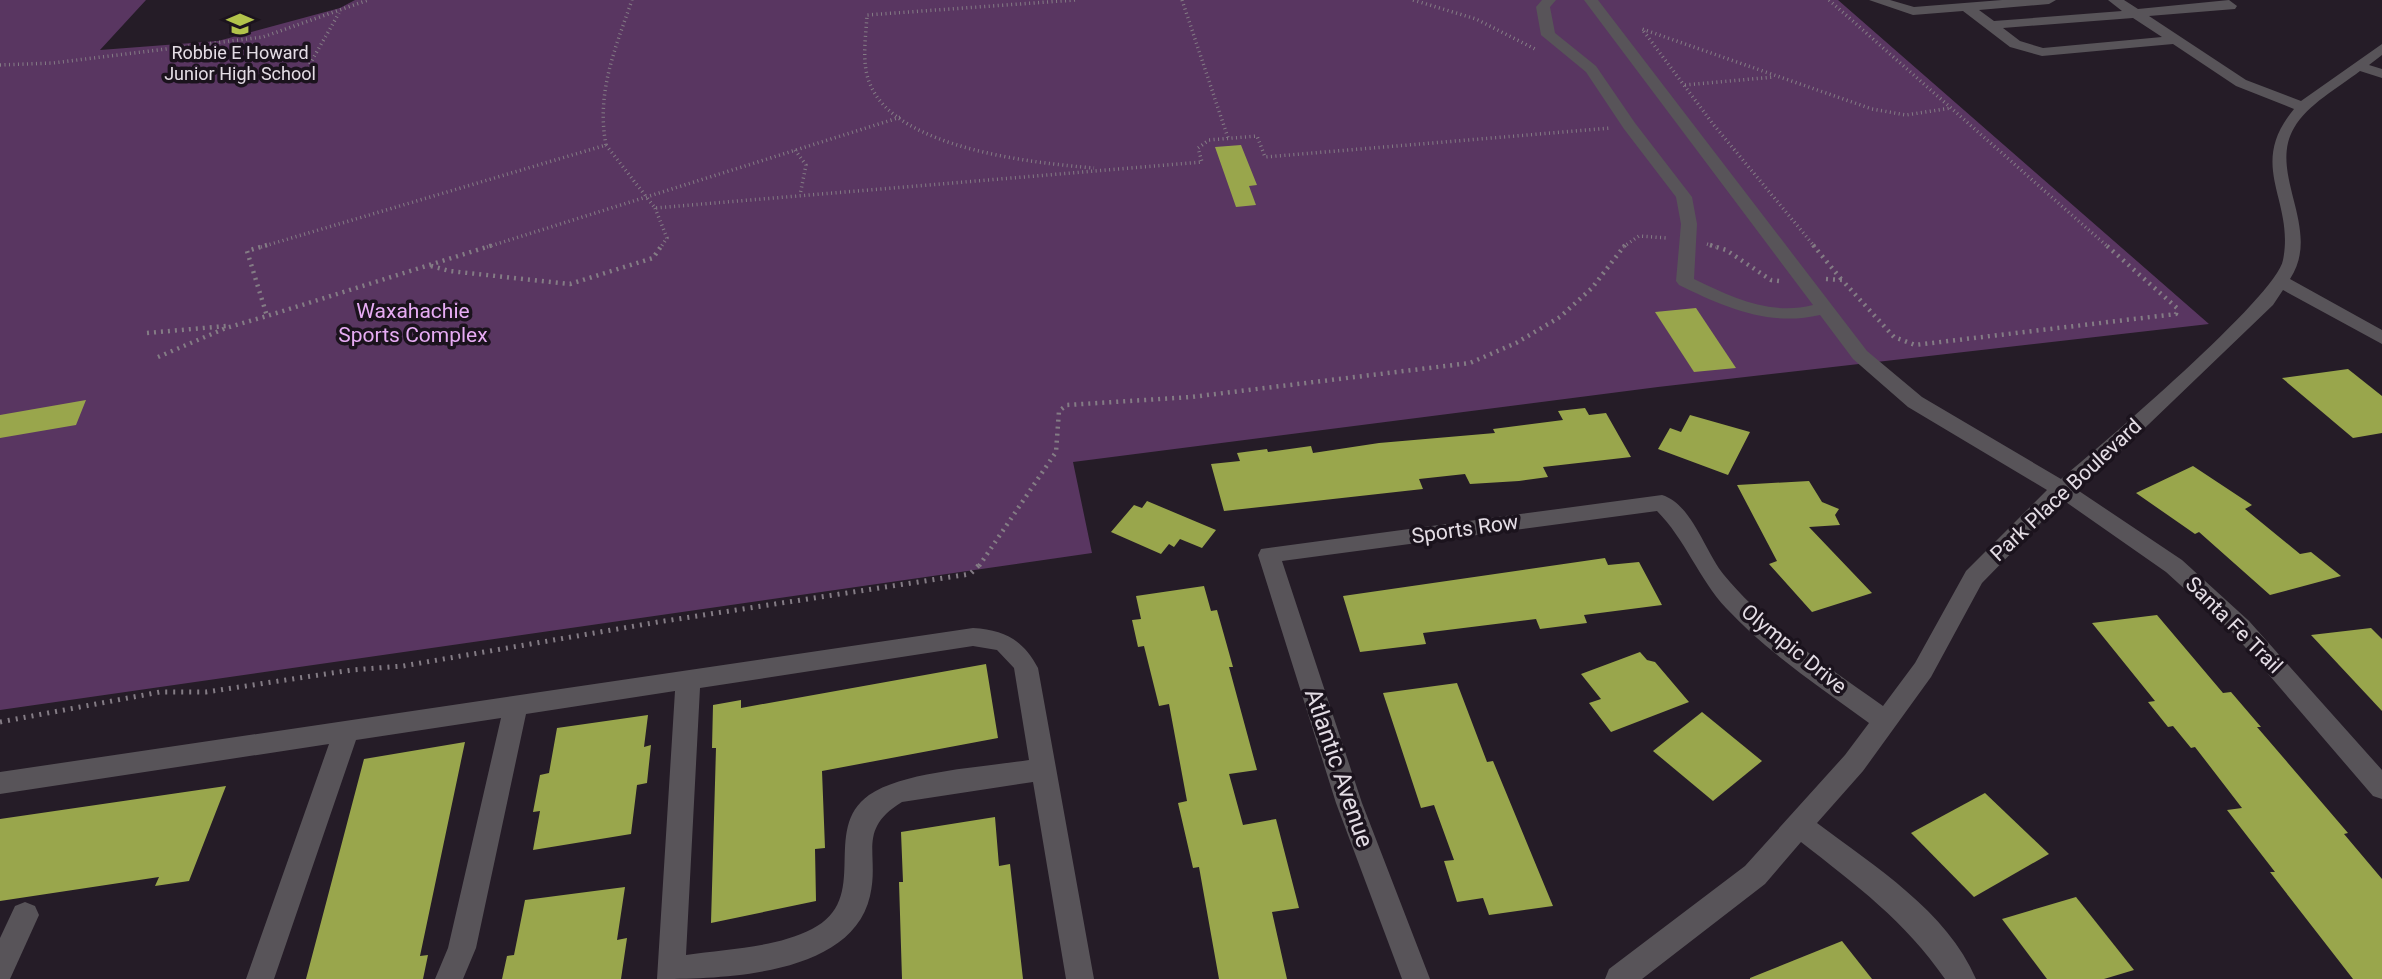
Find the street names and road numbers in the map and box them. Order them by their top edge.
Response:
street label: Park Place Boulevard [1986,414,2146,566]
street label: Sports Row [1410,510,1520,548]
street label: Santa Fe Trail [2181,572,2287,678]
street label: Olympic Drive [1737,599,1851,699]
street label: Atlantic Avenue [1299,685,1379,851]

